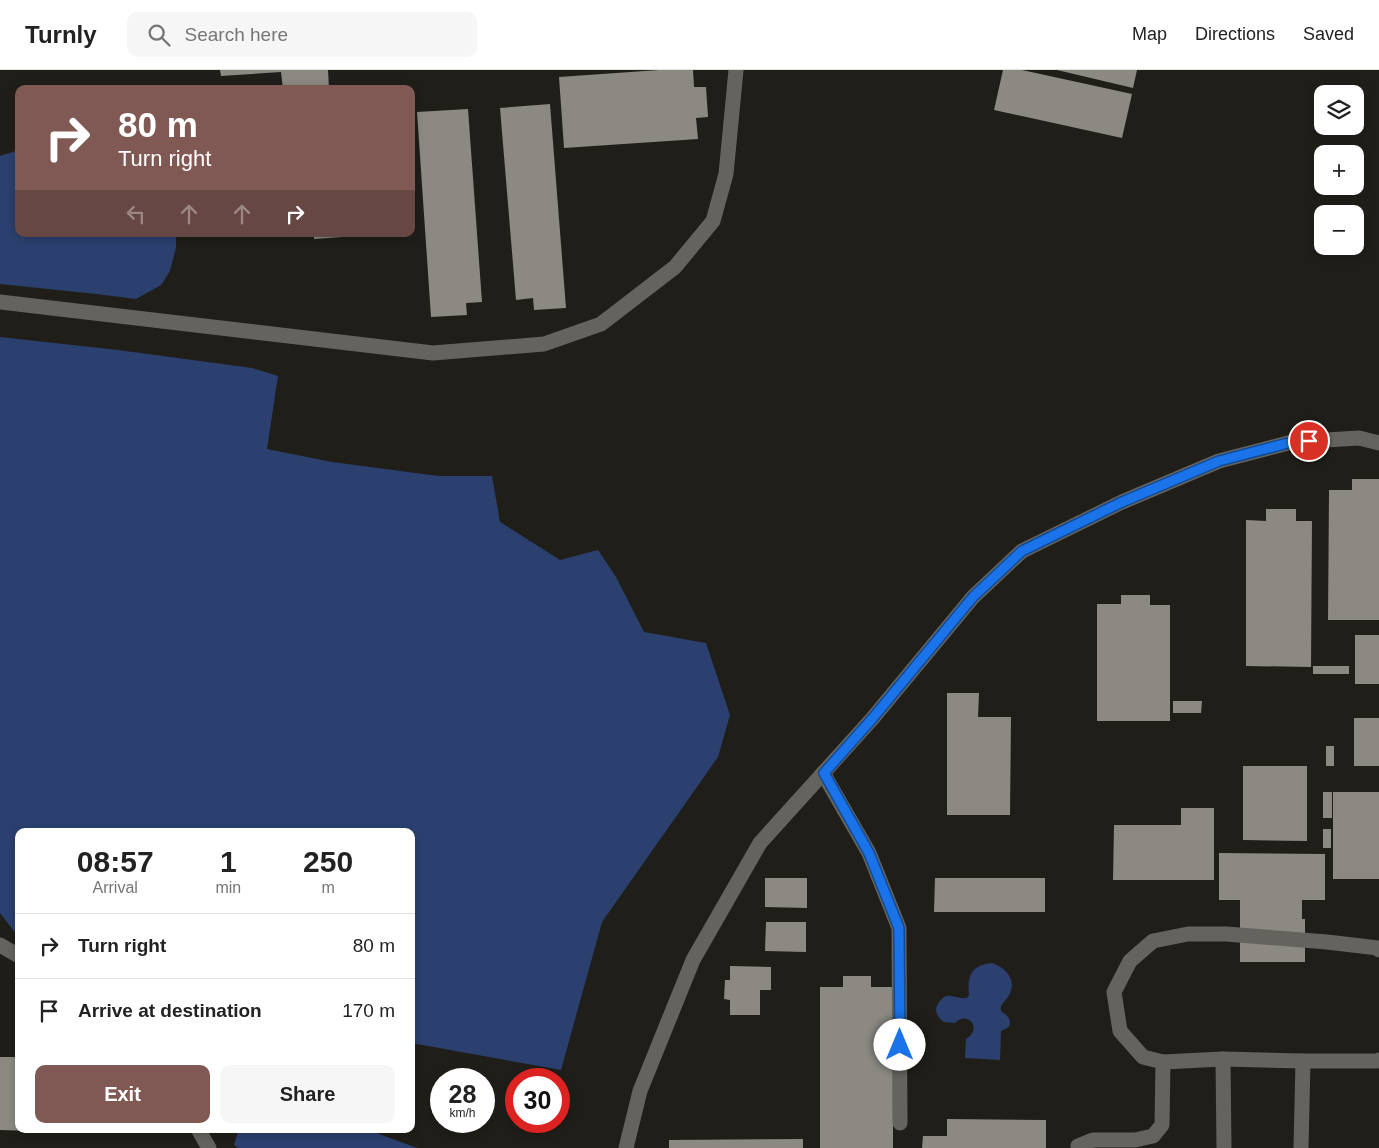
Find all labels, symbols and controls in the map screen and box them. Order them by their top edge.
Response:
search box [127,12,477,57]
text: Turnly [25,21,97,48]
icon: search [145,21,173,49]
text: Search here [185,24,288,45]
text: Map [1132,24,1167,44]
text: Directions [1195,24,1275,44]
text: Saved [1303,24,1354,44]
map controls [1314,85,1364,255]
button: layers [1314,85,1364,135]
icon: right [35,105,100,170]
text: 80 m [118,105,198,144]
button: + [1314,145,1364,195]
text: Turn right [118,146,211,171]
icon: left [122,200,150,228]
icon: ahead [175,200,203,228]
icon: ahead [228,200,256,228]
icon: right [281,200,309,228]
button: − [1314,205,1364,255]
pin [1288,420,1330,462]
icon: arrive [1295,427,1323,455]
text: 08:57 [77,845,154,878]
text: 1 [220,845,237,878]
text: 250 [303,845,353,878]
text: Arrival [93,879,138,896]
text: min [215,879,241,896]
text: m [321,879,335,896]
icon: right [35,932,63,960]
text: Turn right [78,935,166,956]
text: 80 m [353,935,395,956]
icon: arrive [35,997,63,1025]
text: Arrive at destination [78,1000,262,1021]
text: 170 m [342,1000,395,1021]
position arrow [873,1018,925,1070]
button: Exit [35,1065,210,1123]
button: Share [220,1065,395,1123]
speed limit sign: 30 [505,1068,570,1133]
text: 28 [449,1080,476,1108]
text: km/h [449,1106,476,1120]

